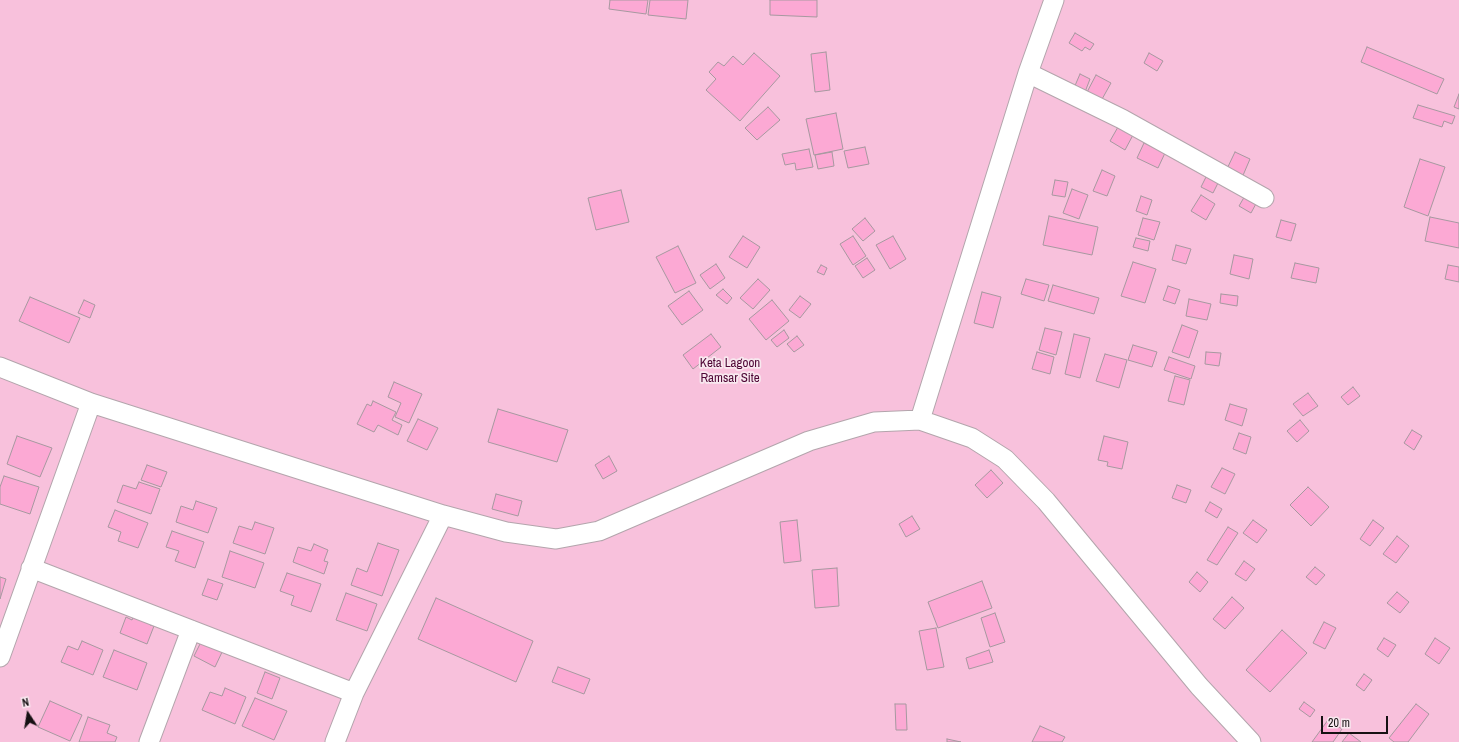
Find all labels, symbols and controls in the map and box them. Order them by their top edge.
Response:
park label: Keta Lagoon Ramsar Site [700,356,760,387]
north arrow [8,694,48,734]
text: N [21,695,30,710]
scale bar [1323,708,1390,734]
text: 20 m [1328,715,1350,731]

